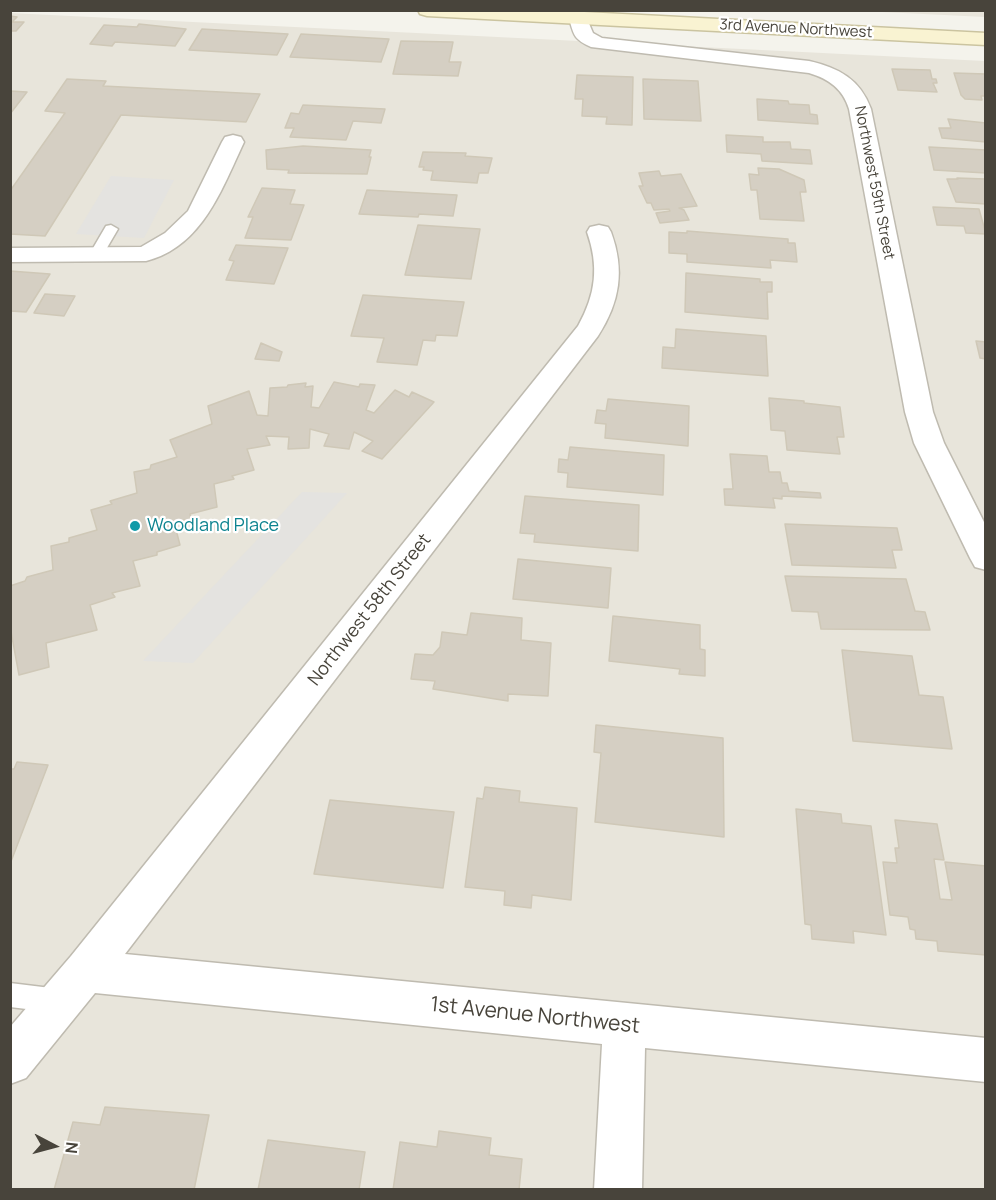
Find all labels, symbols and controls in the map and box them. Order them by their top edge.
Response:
street label: 3rd Avenue Northwest [719,16,873,42]
street label: Northwest 59th Street [850,105,898,261]
place label: Woodland Place [147,515,279,537]
marker: Woodland Place [128,519,142,533]
street label: Northwest 58th Street [304,530,436,690]
street label: 1st Avenue Northwest [429,992,641,1040]
north arrow [24,1116,84,1176]
text: N [60,1141,83,1155]

